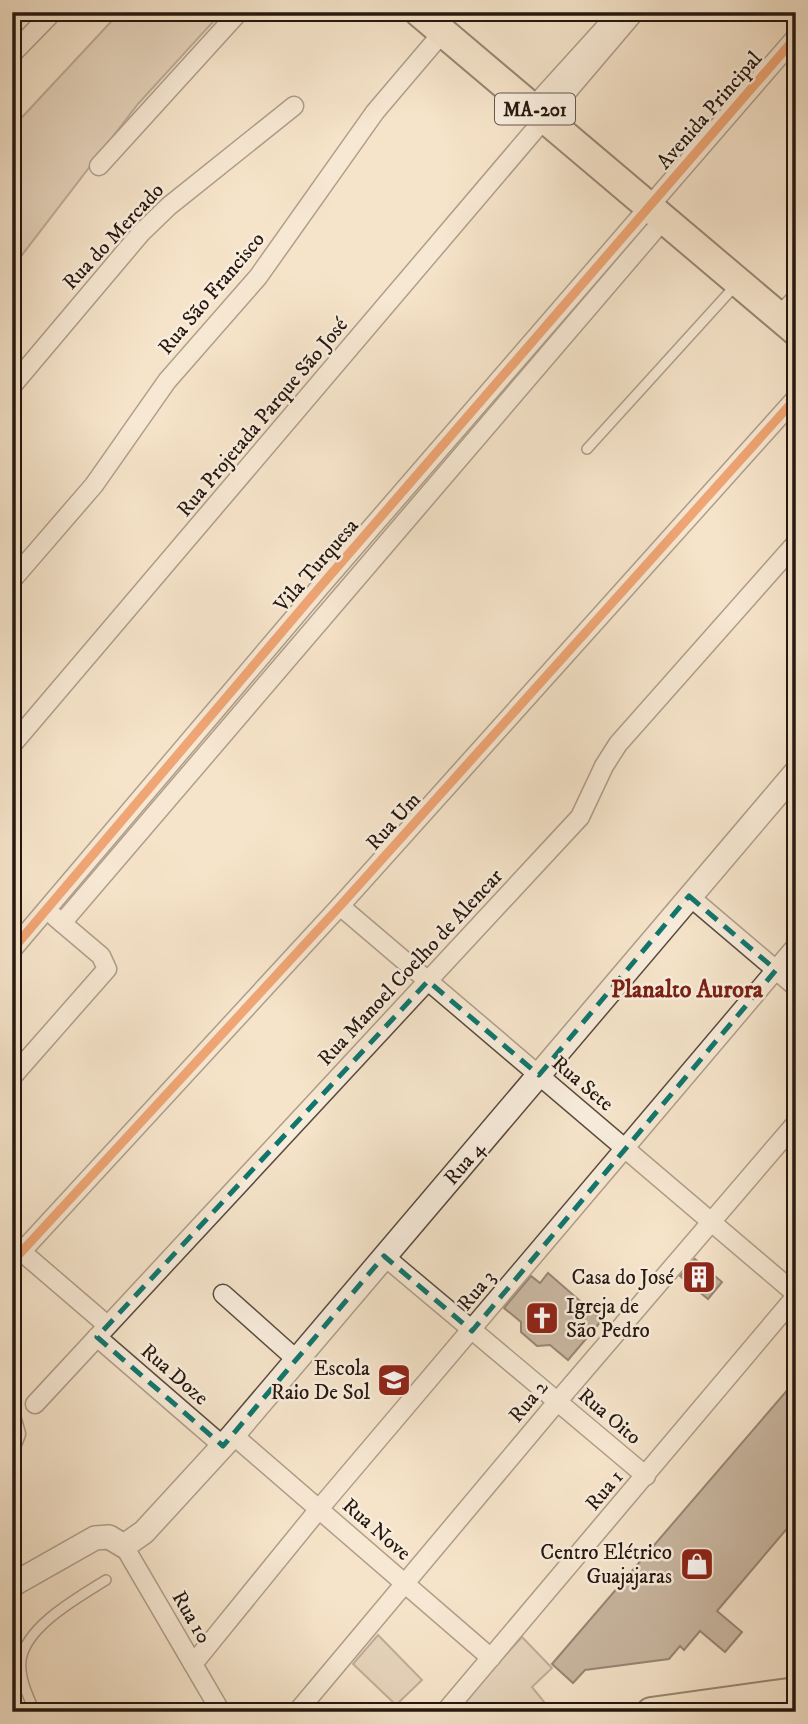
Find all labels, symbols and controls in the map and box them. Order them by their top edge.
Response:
street label: Avenida Principal [651,46,768,175]
road number: MA-201 [495,94,575,124]
street label: Rua do Mercado [58,178,170,296]
street label: Rua São Francisco [153,227,271,360]
street label: Rua Projetada Parque São José [172,312,354,523]
street label: Vila Turquesa [268,513,365,619]
street label: Rua Um [361,787,427,856]
street label: Rua Manoel Coelho de Alencar [313,864,509,1072]
district label: Planalto Aurora [611,975,764,1005]
street label: Rua Sete [546,1050,619,1117]
street label: Rua 4 [439,1136,491,1191]
building icon: Casa do José [680,1258,718,1296]
street label: Rua 3 [452,1265,501,1316]
place label: Casa do José [572,1265,674,1291]
place label: Igreja de São Pedro [566,1294,650,1344]
church icon: Igreja de São Pedro [523,1299,561,1337]
street label: Rua Doze [135,1338,214,1411]
place label: Escola Raio De Sol [271,1356,371,1406]
school or university icon: Escola Raio De Sol [375,1361,413,1399]
street label: Rua 2 [503,1374,555,1428]
street label: Rua Oito [572,1383,646,1451]
street label: Rua 1 [580,1465,629,1516]
street label: Rua Nove [337,1493,416,1567]
place label: Centro Elétrico Guajajaras [540,1540,672,1590]
shop icon: Centro Elétrico Guajajaras [678,1545,716,1583]
street label: Rua 10 [166,1587,217,1648]

